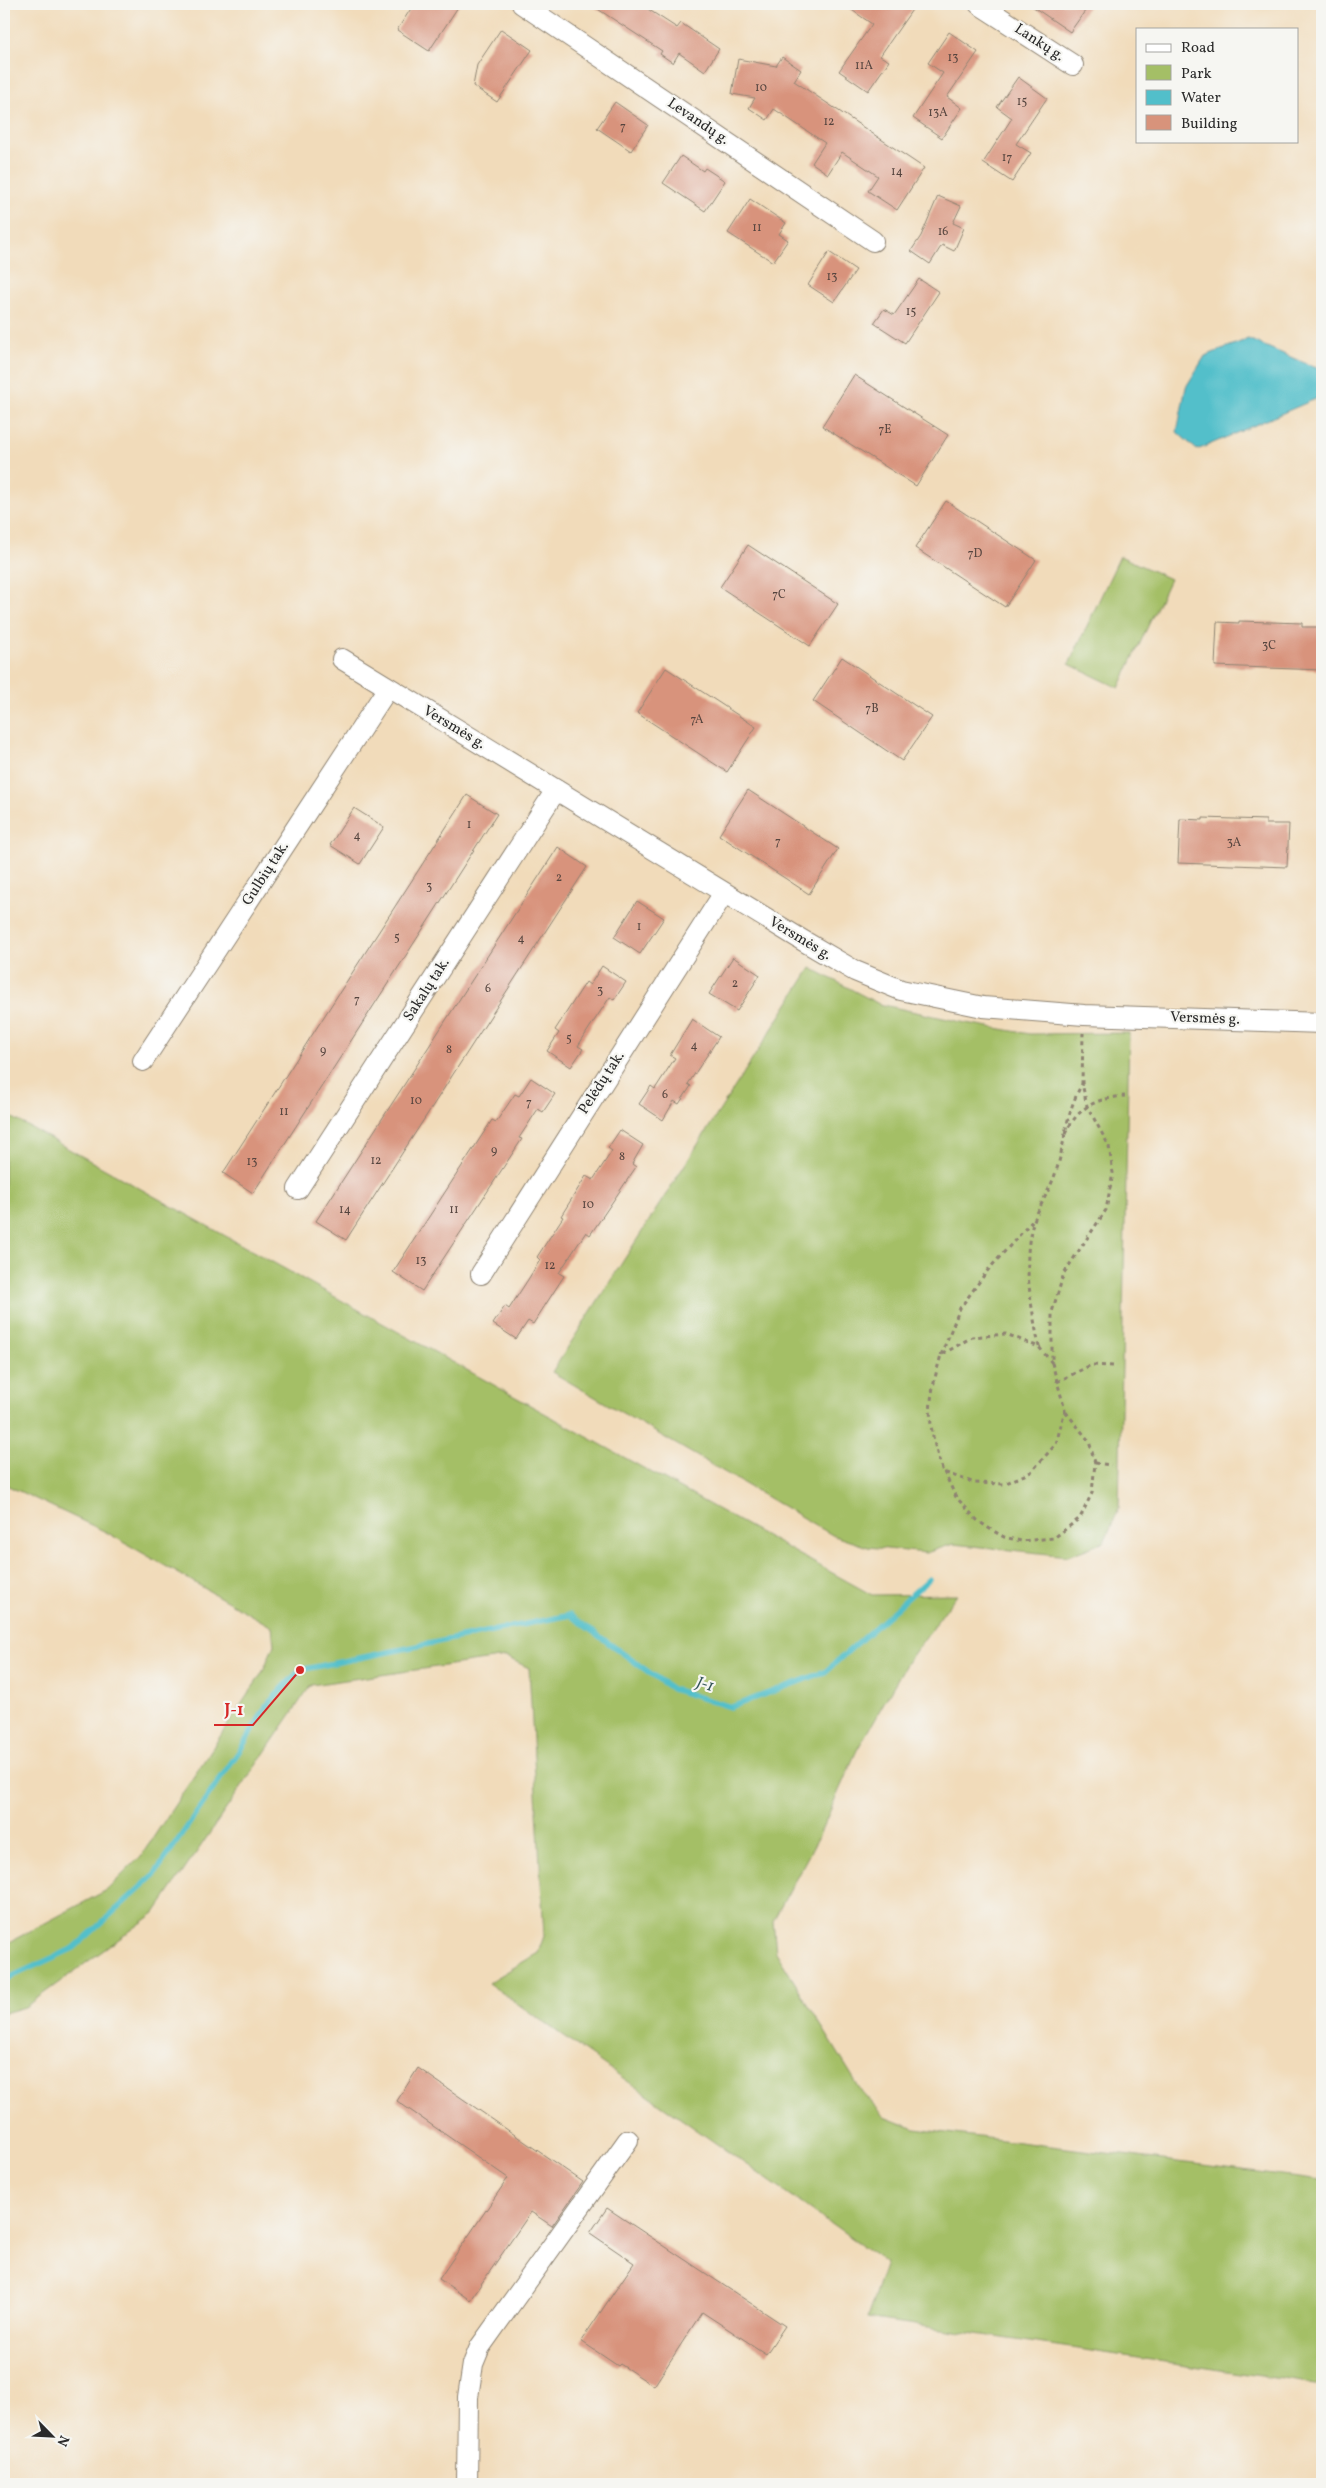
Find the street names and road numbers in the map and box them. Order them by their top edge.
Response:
street label: Lankų g. [1010,19,1068,67]
street label: Levandų g. [663,93,733,151]
street label: Versmės g. [419,701,489,755]
street label: Gulbių tak. [237,838,295,910]
street label: Versmės g. [765,912,835,966]
street label: Sakalų tak. [399,954,455,1026]
street label: Versmės g. [1170,1007,1240,1031]
street label: Pelėdų tak. [574,1047,630,1119]

